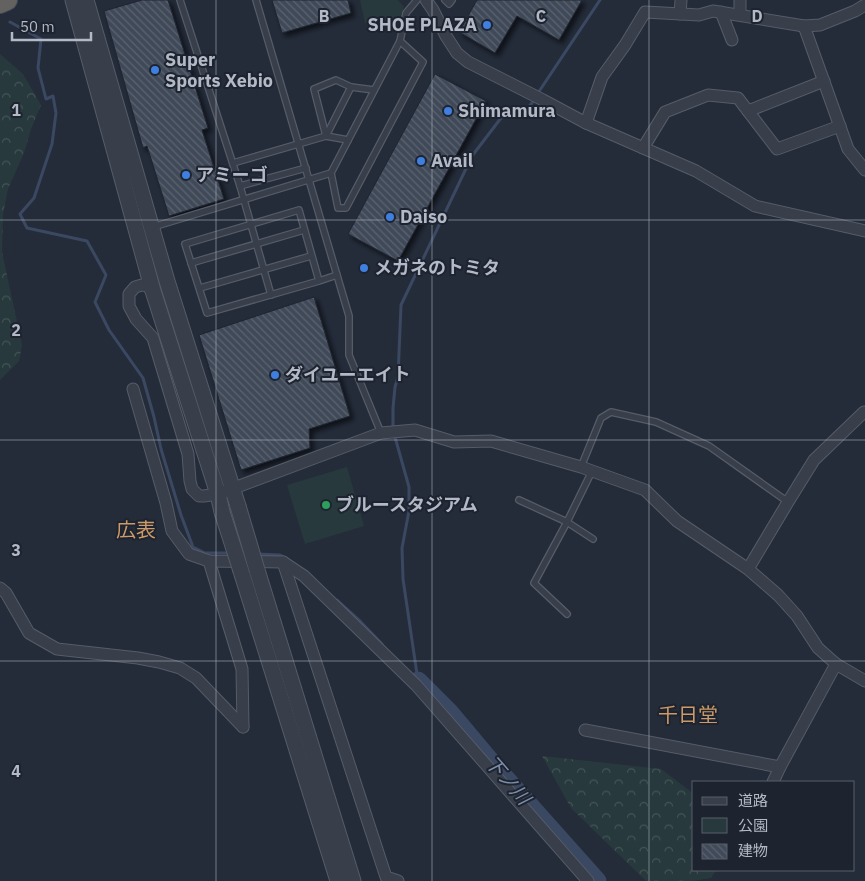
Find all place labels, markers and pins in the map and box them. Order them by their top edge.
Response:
place label: SHOE PLAZA [367,13,477,36]
marker: SHOE PLAZA [481,19,493,31]
place label: Super Sports Xebio [165,48,273,92]
marker: Super Sports Xebio [149,64,161,76]
place label: Shimamura [458,99,556,122]
marker: Shimamura [442,105,454,117]
place label: Avail [431,149,474,172]
marker: Avail [415,155,427,167]
place label: アミーゴ [196,163,268,186]
marker: アミーゴ [180,169,192,181]
place label: Daiso [400,205,447,228]
marker: Daiso [384,211,396,223]
place label: メガネのトミタ [374,256,500,279]
marker: メガネのトミタ [358,262,370,274]
place label: ダイユーエイト [285,363,411,386]
marker: ダイユーエイト [269,369,281,381]
place label: ブルースタジアム [336,493,478,516]
marker: ブルースタジアム [320,499,332,511]

